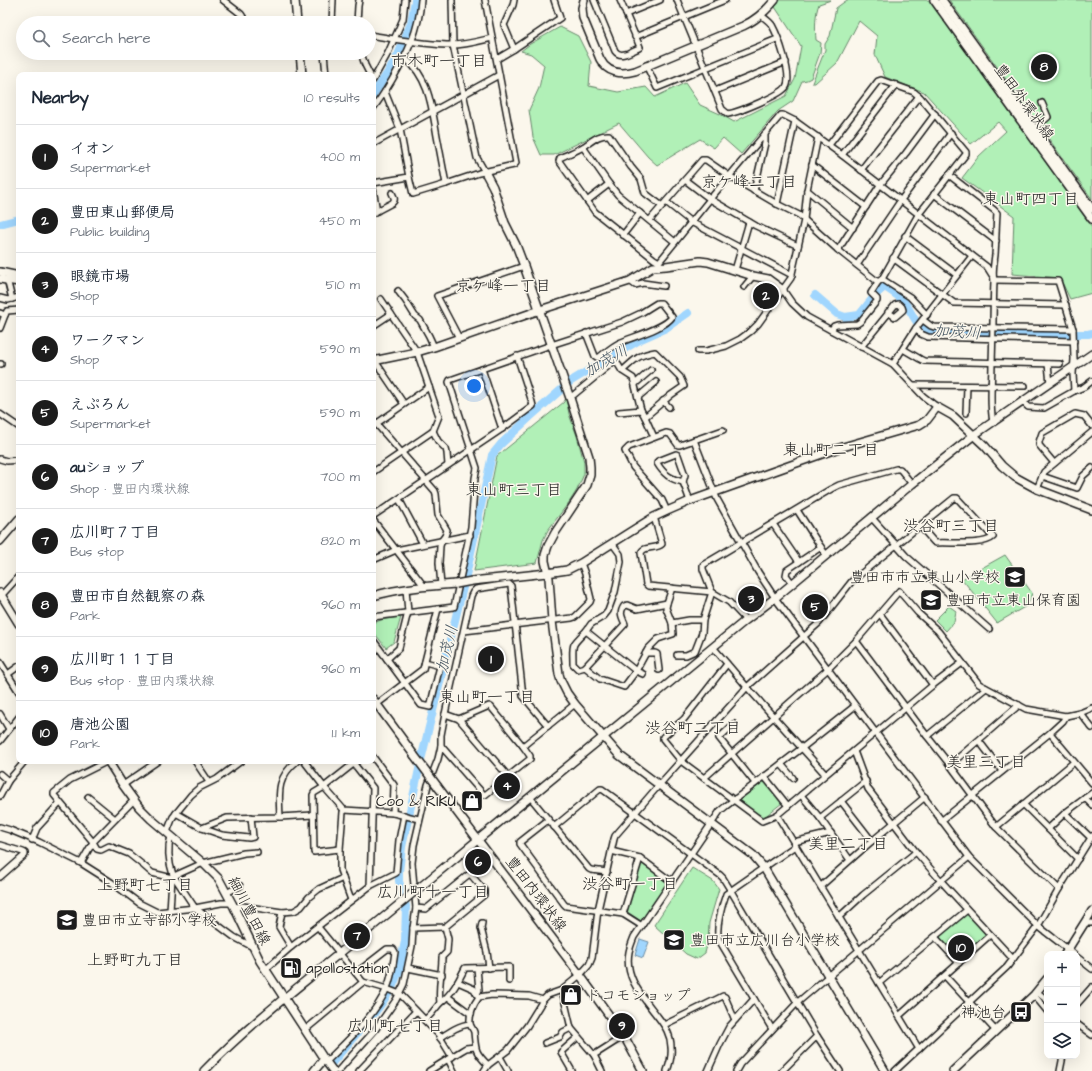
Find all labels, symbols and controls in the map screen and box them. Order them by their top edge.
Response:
search box [16,16,376,60]
icon: search [30,27,52,49]
text: Search here [62,28,151,49]
district label: 市木町一丁目 [391,50,487,72]
pin: 8 [1031,52,1057,82]
street label: 豊田外環状線 [989,59,1059,145]
text: Nearby [32,86,89,110]
text: 10 results [304,89,360,107]
text: イオン [70,138,115,159]
text: 1 [44,148,46,166]
text: 400 m [319,148,360,166]
text: Supermarket [70,159,151,177]
district label: 京ケ峰二丁目 [701,171,797,193]
district label: 東山町四丁目 [983,188,1079,210]
text: 豊田東山郵便局 [70,202,175,223]
text: 2 [41,212,49,230]
text: 450 m [318,212,360,230]
text: Public building [70,223,149,241]
text: 眼鏡市場 [70,266,130,287]
district label: 京ケ峰一丁目 [455,275,551,297]
text: 3 [42,276,48,294]
text: 510 m [326,276,360,294]
pin: 2 [753,281,779,311]
text: Shop [70,287,99,305]
water label: 加茂川 [932,320,982,344]
text: ワークマン [70,330,145,351]
water label: 加茂川 [580,339,632,383]
text: 4 [41,340,49,358]
text: 590 m [320,340,360,358]
text: Shop [70,351,99,369]
your location [464,376,484,396]
text: えぷろん [70,394,130,415]
text: 5 [40,404,50,422]
text: 590 m [320,404,360,422]
text: Supermarket [70,415,151,433]
district label: 東山町二丁目 [783,439,879,461]
text: auショップ [70,457,144,478]
text: 6 [41,468,49,486]
text: 700 m [320,468,360,486]
district label: 東山町三丁目 [466,479,562,501]
text: Shop · 豊田内環状線 [70,480,190,498]
district label: 渋谷町三丁目 [903,515,999,537]
text: 広川町７丁目 [70,522,160,543]
text: 7 [41,532,49,550]
text: 820 m [321,532,360,550]
text: Bus stop [70,543,124,561]
school or university icon: 豊田市市立東山小学校 [1002,564,1028,590]
place label: 豊田市市立東山小学校 [850,567,1000,588]
pin: 3 [738,584,764,614]
text: 豊田市自然観察の森 [70,586,205,607]
school or university icon: 豊田市立東山保育園 [918,587,944,613]
place label: 豊田市立東山保育園 [946,590,1081,611]
pin: 5 [802,592,828,622]
text: 8 [41,596,49,614]
text: 960 m [321,596,360,614]
text: Park [70,607,100,625]
water label: 加茂川 [431,623,463,675]
pin: 1 [478,644,504,674]
text: 広川町１１丁目 [70,649,175,670]
text: 9 [41,660,49,678]
text: 960 m [321,660,360,678]
text: Bus stop · 豊田内環状線 [70,672,214,690]
district label: 東山町一丁目 [439,686,535,708]
text: 唐池公園 [70,714,130,735]
district label: 渋谷町二丁目 [645,717,741,739]
text: 10 [40,724,50,742]
text: 1.1 km [332,724,360,742]
text: Park [70,735,100,753]
district label: 美里三丁目 [946,751,1026,773]
pin: 4 [494,771,520,801]
shop icon: Coo & RIKU [459,788,485,814]
place label: Coo & RIKU [376,791,456,812]
district label: 美里二丁目 [808,833,888,855]
pin: 6 [465,847,491,877]
street label: 豊田内環状線 [501,852,571,936]
street label: 細川豊田線 [223,873,275,949]
district label: 渋谷町一丁目 [582,873,678,895]
district label: 上野町七丁目 [97,874,193,896]
district label: 広川町十一丁目 [377,881,489,903]
school or university icon: 豊田市立寺部小学校 [54,907,80,933]
place label: 豊田市立寺部小学校 [82,910,217,931]
pin: 7 [344,921,370,951]
school or university icon: 豊田市立広川台小学校 [661,927,687,953]
place label: 豊田市立広川台小学校 [690,930,840,951]
pin: 10 [948,933,974,963]
district label: 上野町九丁目 [87,949,183,971]
map controls [1044,951,1080,1059]
button: + [1044,951,1080,987]
fuel station icon: apollostation [278,955,304,981]
place label: apollostation [306,958,390,979]
shop icon: ドコモショップ [558,982,584,1008]
place label: ドコモショップ [586,985,690,1006]
button: − [1044,987,1080,1023]
bus stop icon: 神池台 [1008,999,1034,1025]
place label: 神池台 [961,1002,1006,1023]
pin: 9 [609,1011,635,1041]
district label: 広川町七丁目 [347,1015,443,1037]
button: layers [1044,1023,1080,1059]

